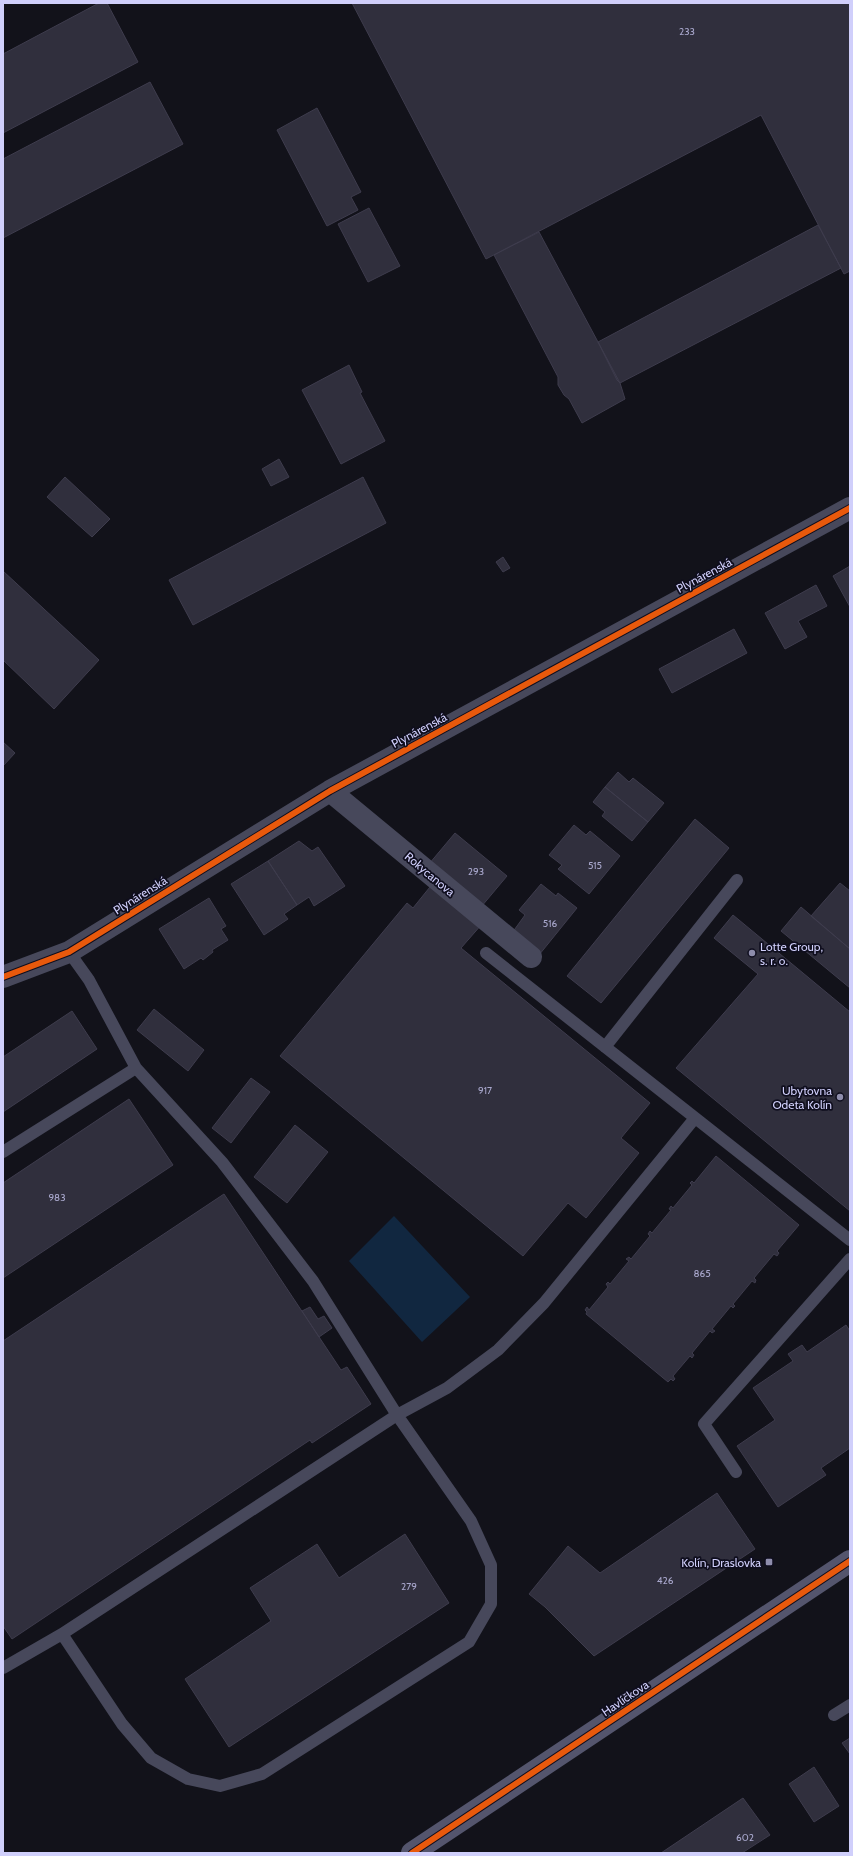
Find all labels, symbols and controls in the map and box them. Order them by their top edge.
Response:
house number: 233 [679,25,695,38]
street label: Plynárenská [674,554,734,596]
street label: Plynárenská [389,709,449,751]
street label: Rokycanova [402,849,458,899]
house number: 515 [588,859,602,872]
house number: 293 [468,865,484,878]
street label: Plynárenská [110,872,170,917]
house number: 516 [543,917,557,930]
place label: Lotte Group, s. r. o. [760,939,823,968]
marker: Lotte Group, s. r. o. [747,948,757,958]
place label: Ubytovna Odeta Kolín [772,1083,832,1112]
house number: 917 [478,1084,492,1097]
marker: Ubytovna Odeta Kolín [835,1092,845,1102]
house number: 983 [48,1191,66,1204]
house number: 865 [693,1267,711,1280]
place label: Kolín, Draslovka [681,1555,761,1570]
marker: Kolín, Draslovka [764,1557,774,1567]
house number: 426 [657,1574,674,1587]
house number: 279 [401,1580,417,1593]
street label: Havlíčkova [598,1677,652,1719]
house number: 602 [736,1831,754,1844]

